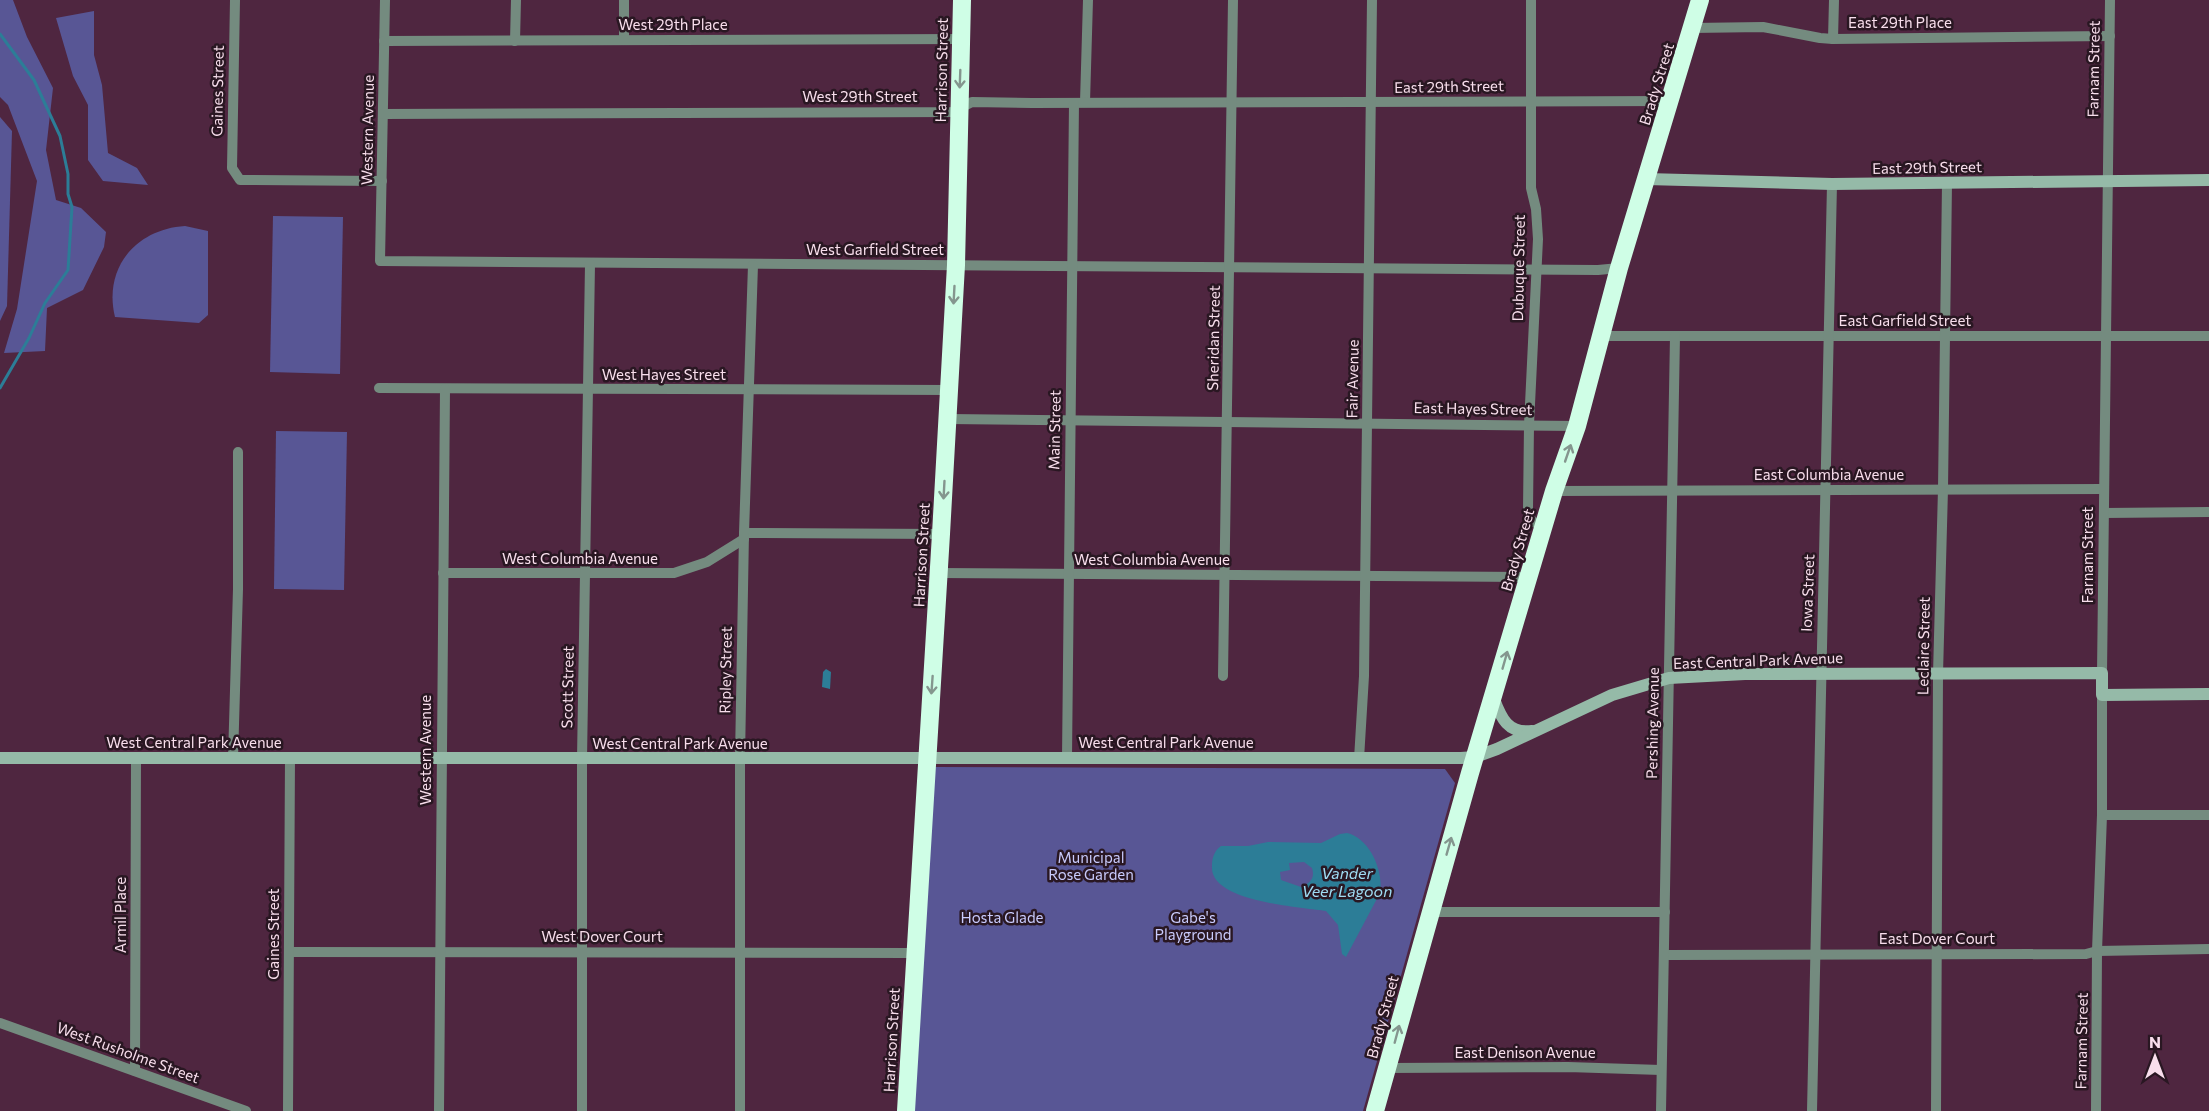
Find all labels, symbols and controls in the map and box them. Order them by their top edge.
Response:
street label: East 29th Place [1848,13,1952,31]
street label: West 29th Place [618,15,728,33]
street label: Harrison Street [931,18,951,122]
street label: Farnam Street [2083,20,2103,118]
street label: Brady Street [1635,40,1677,127]
street label: Gaines Street [207,45,227,137]
one-way arrow [954,69,966,89]
street label: Western Avenue [357,75,377,185]
street label: East 29th Street [1394,76,1504,96]
street label: West 29th Street [802,87,918,105]
street label: East 29th Street [1872,157,1982,177]
street label: Dubuque Street [1508,214,1528,322]
street label: West Garfield Street [806,240,944,258]
one-way arrow [948,285,959,305]
street label: Sheridan Street [1203,285,1223,391]
street label: East Garfield Street [1839,311,1971,329]
street label: Fair Avenue [1342,339,1362,419]
street label: West Hayes Street [602,365,726,383]
street label: Main Street [1044,390,1064,470]
street label: East Hayes Street [1413,398,1533,418]
one-way arrow [1563,444,1574,463]
street label: East Columbia Avenue [1754,465,1904,483]
one-way arrow [938,480,949,500]
street label: Harrison Street [909,502,933,608]
street label: Brady Street [1497,506,1537,593]
street label: Farnam Street [2078,507,2096,603]
street label: West Columbia Avenue [502,549,658,567]
street label: West Columbia Avenue [1074,550,1230,568]
street label: Iowa Street [1797,554,1817,632]
street label: Leclaire Street [1913,597,1933,695]
street label: Ripley Street [715,626,735,714]
street label: Scott Street [557,646,577,728]
street label: East Central Park Avenue [1673,648,1843,672]
one-way arrow [1500,651,1511,670]
street label: Pershing Avenue [1642,667,1662,779]
one-way arrow [926,674,937,694]
street label: Western Avenue [416,695,434,805]
street label: West Central Park Avenue [106,733,282,751]
street label: West Central Park Avenue [1078,733,1254,751]
street label: West Central Park Avenue [592,734,768,752]
one-way arrow [1444,837,1455,856]
park label: Municipal Rose Garden [1048,848,1134,883]
water label: Vander Veer Lagoon [1302,863,1392,900]
street label: Armil Place [111,877,129,953]
street label: Gaines Street [264,888,282,980]
park label: Hosta Glade [961,908,1044,926]
park label: Gabe's Playground [1155,908,1231,943]
street label: West Dover Court [541,927,663,945]
street label: East Dover Court [1879,929,1995,947]
street label: Brady Street [1362,973,1402,1060]
street label: Harrison Street [879,987,903,1093]
street label: Farnam Street [2071,992,2091,1090]
street label: West Rusholme Street [54,1018,202,1086]
one-way arrow [1392,1025,1403,1044]
north arrow [2125,1027,2185,1087]
text: N [2149,1032,2161,1051]
street label: East Denison Avenue [1454,1043,1596,1061]

